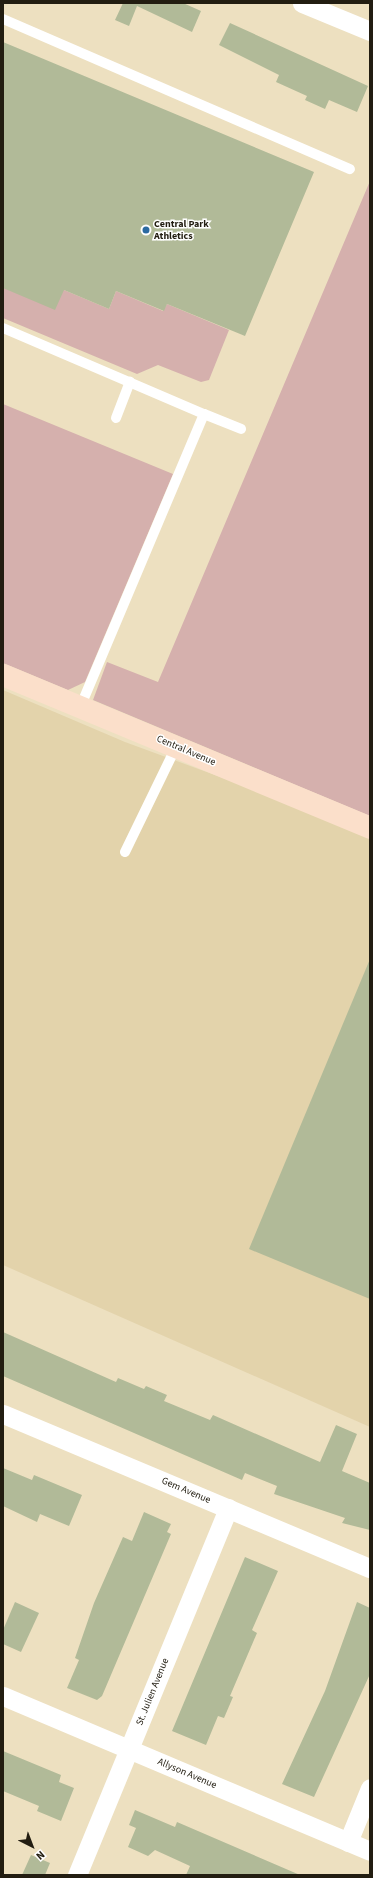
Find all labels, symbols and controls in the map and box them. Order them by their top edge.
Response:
place label: Central Park Athletics [154,218,209,242]
marker: Central Park Athletics [141,225,151,235]
street label: Central Avenue [155,733,217,769]
street label: Gem Avenue [160,1475,212,1507]
street label: St. Julien Avenue [134,1657,172,1727]
street label: Allyson Avenue [156,1756,218,1792]
north arrow [12,1826,52,1866]
text: N [33,1847,48,1863]

